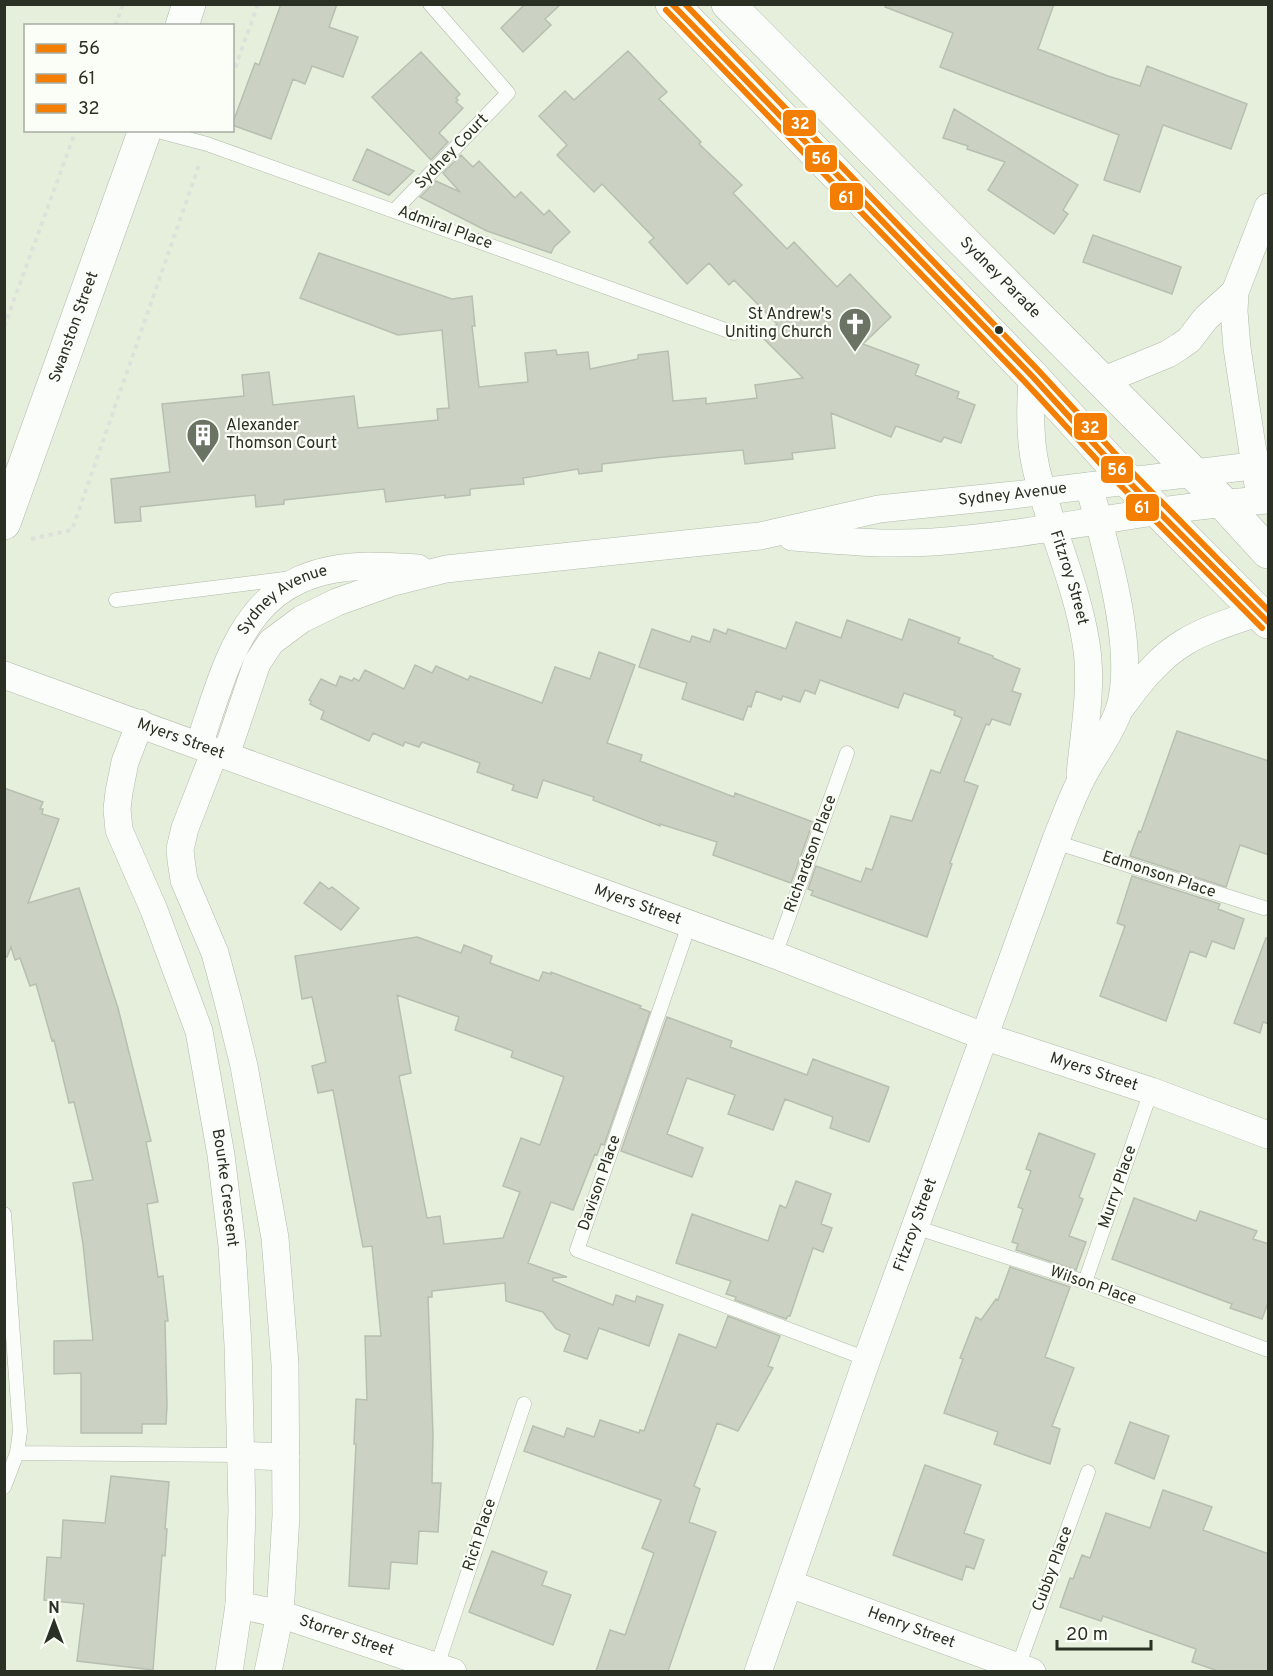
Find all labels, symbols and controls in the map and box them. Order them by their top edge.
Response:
legend [24,24,234,132]
text: 56 [78,38,100,61]
text: 61 [78,68,95,91]
text: 32 [78,98,100,121]
line badge: 32 [782,109,817,137]
street label: Sydney Court [411,110,493,194]
text: 32 [790,115,810,135]
line badge: 56 [804,144,838,173]
text: 56 [811,150,831,170]
line badge: 61 [829,182,864,211]
text: 61 [838,189,854,209]
street label: Admiral Place [395,202,495,254]
street label: Sydney Parade [955,233,1045,323]
street label: Swanston Street [45,269,103,386]
place label: St Andrew's Uniting Church [725,305,832,343]
church icon: St Andrew's Uniting Church [837,306,873,353]
unlabelled marker [993,324,1005,336]
line badge: 32 [1073,412,1108,441]
place label: Alexander Thomson Court [226,416,337,454]
building icon: Alexander Thomson Court [185,417,221,464]
text: 32 [1080,419,1100,439]
line badge: 56 [1100,455,1134,484]
text: 56 [1107,461,1127,481]
street label: Sydney Avenue [957,479,1068,511]
line badge: 61 [1125,493,1160,522]
text: 61 [1134,499,1150,519]
street label: Fitzroy Street [1045,528,1092,627]
street label: Sydney Avenue [234,561,329,639]
street label: Myers Street [134,714,227,764]
street label: Richardson Place [780,792,842,916]
street label: Edmonson Place [1100,847,1218,903]
street label: Myers Street [591,880,684,930]
street label: Myers Street [1047,1049,1140,1096]
street label: Bourke Crescent [207,1127,242,1248]
street label: Davison Place [574,1133,626,1233]
street label: Murry Place [1094,1143,1142,1231]
street label: Fitzroy Street [890,1176,942,1275]
street label: Wilson Place [1047,1262,1139,1310]
street label: Rich Place [459,1496,501,1574]
street label: Cubby Place [1028,1524,1078,1614]
north arrow [24,1592,84,1652]
text: N [48,1599,60,1619]
street label: Henry Street [865,1603,958,1653]
street label: Storrer Street [296,1611,397,1661]
scale bar [1057,1613,1152,1651]
text: 20 m [1066,1624,1108,1647]

